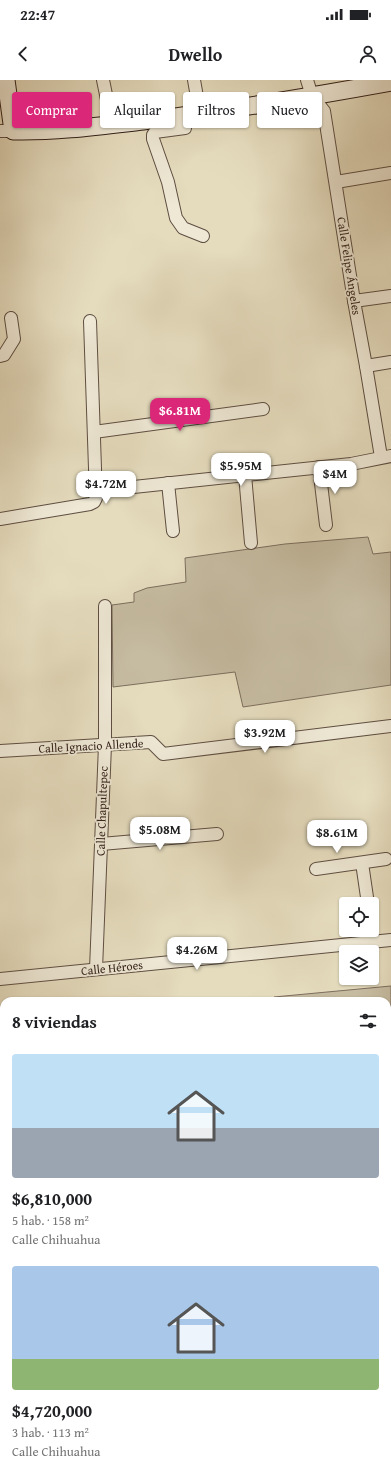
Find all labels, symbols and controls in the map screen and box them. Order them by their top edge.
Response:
text: 22:47 [20,4,55,25]
text: Dwello [169,41,222,68]
icon: back [12,43,34,65]
icon: person [357,43,379,65]
chip: Comprar [12,92,92,128]
chip: Alquilar [100,92,175,128]
chip: Filtros [183,92,249,128]
chip: Nuevo [257,92,322,128]
street label: Calle Felipe Ángeles [333,216,366,316]
pin: $6.81M [147,398,213,432]
text: $6.81M [159,401,201,420]
pin: $5.95M [208,453,274,487]
text: $5.95M [220,456,262,475]
pin: $4M [316,461,354,495]
text: $4M [323,464,347,483]
pin: $4.72M [73,471,139,505]
text: $4.72M [85,474,127,493]
pin: $3.92M [232,720,298,754]
text: $3.92M [244,723,286,742]
street label: Calle Ignacio Allende [38,734,144,757]
street label: Calle Chapultepec [91,765,112,856]
pin: $5.08M [127,817,193,851]
text: $5.08M [139,820,181,839]
pin: $8.61M [304,820,370,854]
text: $8.61M [316,823,358,842]
map controls [339,897,379,985]
button: locate [339,897,379,937]
pin: $4.26M [164,937,230,971]
text: $4.26M [176,940,218,959]
button: layers [339,945,379,985]
street label: Calle Héroes [80,956,144,979]
text: 8 viviendas [12,1009,97,1034]
icon: filters [357,1010,379,1032]
icon: home [160,1080,232,1152]
text: $6,810,000 [12,1186,92,1211]
text: 5 hab. · 158 m² [12,1211,89,1230]
text: Calle Chihuahua [12,1230,100,1249]
icon: home [160,1292,232,1364]
text: $4,720,000 [12,1398,92,1423]
text: 3 hab. · 113 m² [12,1423,89,1442]
text: Calle Chihuahua [12,1442,100,1461]

